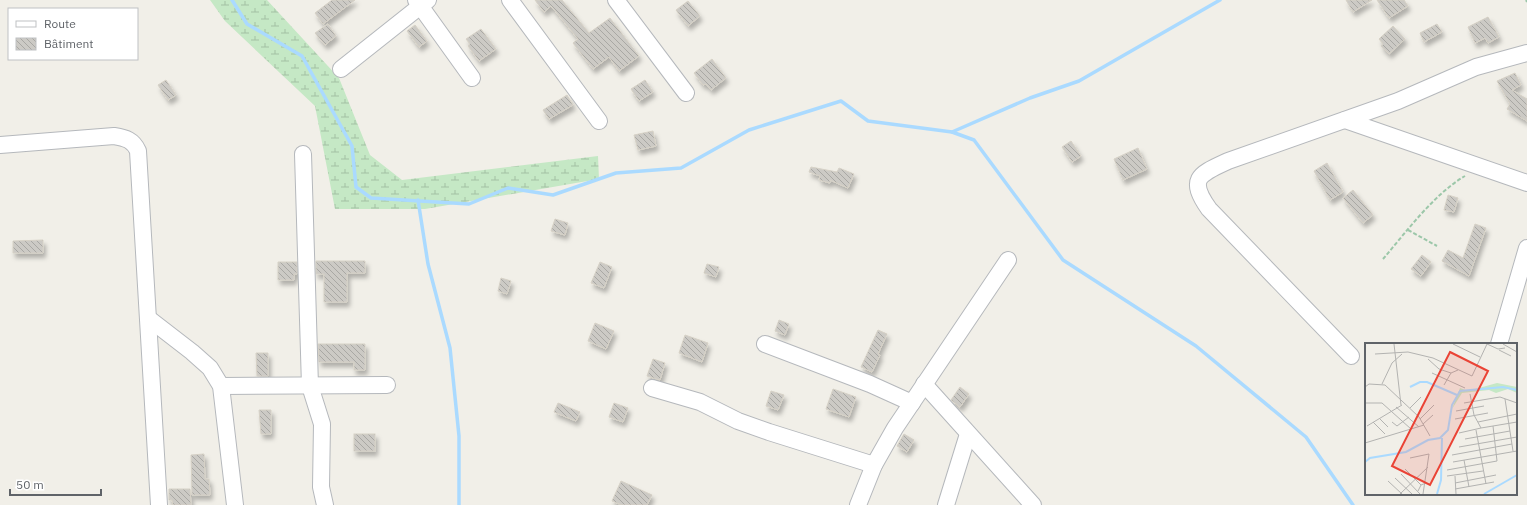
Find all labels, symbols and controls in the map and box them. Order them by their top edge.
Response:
legend [8,8,138,60]
text: Route [44,16,76,31]
text: Bâtiment [44,36,94,51]
inset map [1365,343,1517,495]
scale bar [10,471,101,497]
text: 50 m [16,477,44,492]

